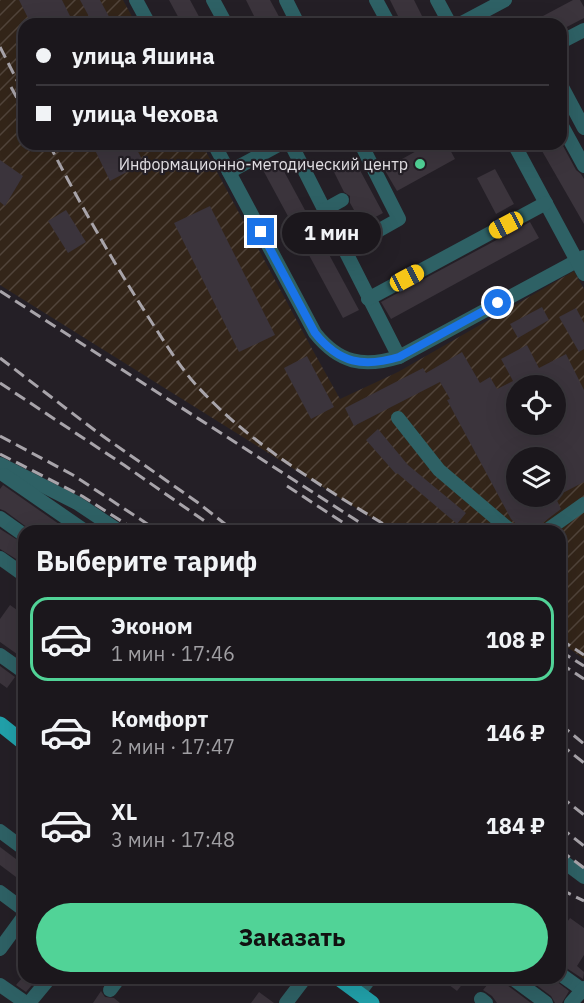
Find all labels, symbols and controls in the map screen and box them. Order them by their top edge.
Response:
text: улица Яшина [72,41,215,70]
text: улица Чехова [72,99,218,128]
place label: Информационно-методический центр [119,154,408,174]
marker: Информационно-методический центр [413,157,427,171]
car [486,209,526,241]
callout: 1 мин [282,211,381,253]
route end [247,218,274,245]
text: 1 мин [304,219,359,246]
car [387,262,427,294]
route start [484,289,511,316]
map controls [506,375,566,507]
button: locate [506,375,566,435]
button: layers [506,447,566,507]
text: Выберите тариф [36,543,257,578]
text: Эконом [111,611,193,640]
icon: car [39,612,93,666]
text: 108 ₽ [486,625,545,654]
text: 1 мин · 17:46 [111,640,235,667]
text: Комфорт [111,704,208,733]
icon: car [39,705,93,759]
text: 146 ₽ [486,718,545,747]
text: 2 мин · 17:47 [111,733,235,760]
text: XL [111,797,137,826]
icon: car [39,798,93,852]
text: 184 ₽ [486,811,545,840]
text: 3 мин · 17:48 [111,826,235,853]
button: Заказать [36,903,548,972]

